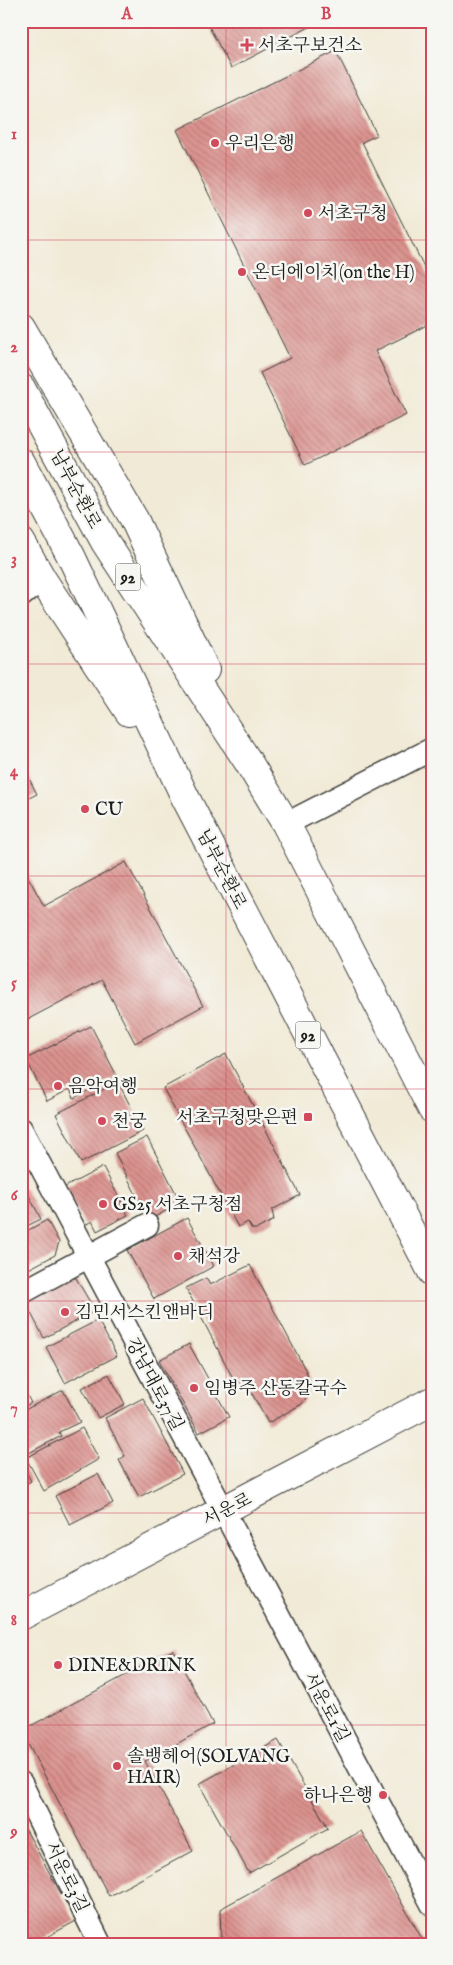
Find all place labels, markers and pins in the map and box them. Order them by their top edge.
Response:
place label: 서초구보건소 [258,35,362,58]
marker: 서초구보건소 [240,38,254,52]
place label: 우리은행 [225,133,295,156]
marker: 우리은행 [209,137,221,149]
place label: 서초구청 [318,203,388,226]
marker: 서초구청 [302,207,314,219]
place label: 온더에이치(on the H) [252,262,415,285]
marker: 온더에이치(on the H) [236,266,248,278]
place label: CU [95,799,124,822]
marker: CU [79,803,91,815]
place label: 음악여행 [68,1076,138,1099]
marker: 음악여행 [52,1080,64,1092]
place label: 서초구청맞은편 [176,1107,298,1130]
place label: 천궁 [112,1111,147,1134]
marker: 서초구청맞은편 [302,1111,314,1123]
marker: 천궁 [96,1115,108,1127]
place label: GS25 서초구청점 [113,1194,242,1217]
marker: GS25 서초구청점 [97,1198,109,1210]
place label: 채석강 [188,1246,241,1269]
marker: 채석강 [172,1250,184,1262]
place label: 김민서스킨앤바디 [75,1302,214,1325]
marker: 김민서스킨앤바디 [59,1306,71,1318]
place label: 임병주 산동칼국수 [204,1378,347,1401]
marker: 임병주 산동칼국수 [188,1382,200,1394]
place label: DINE&DRINK [68,1655,197,1678]
marker: DINE&DRINK [52,1659,64,1671]
place label: 솔뱅헤어(SOLVANG HAIR) [127,1746,291,1790]
marker: 솔뱅헤어(SOLVANG HAIR) [111,1760,123,1772]
place label: 하나은행 [303,1785,373,1808]
marker: 하나은행 [377,1789,389,1801]

